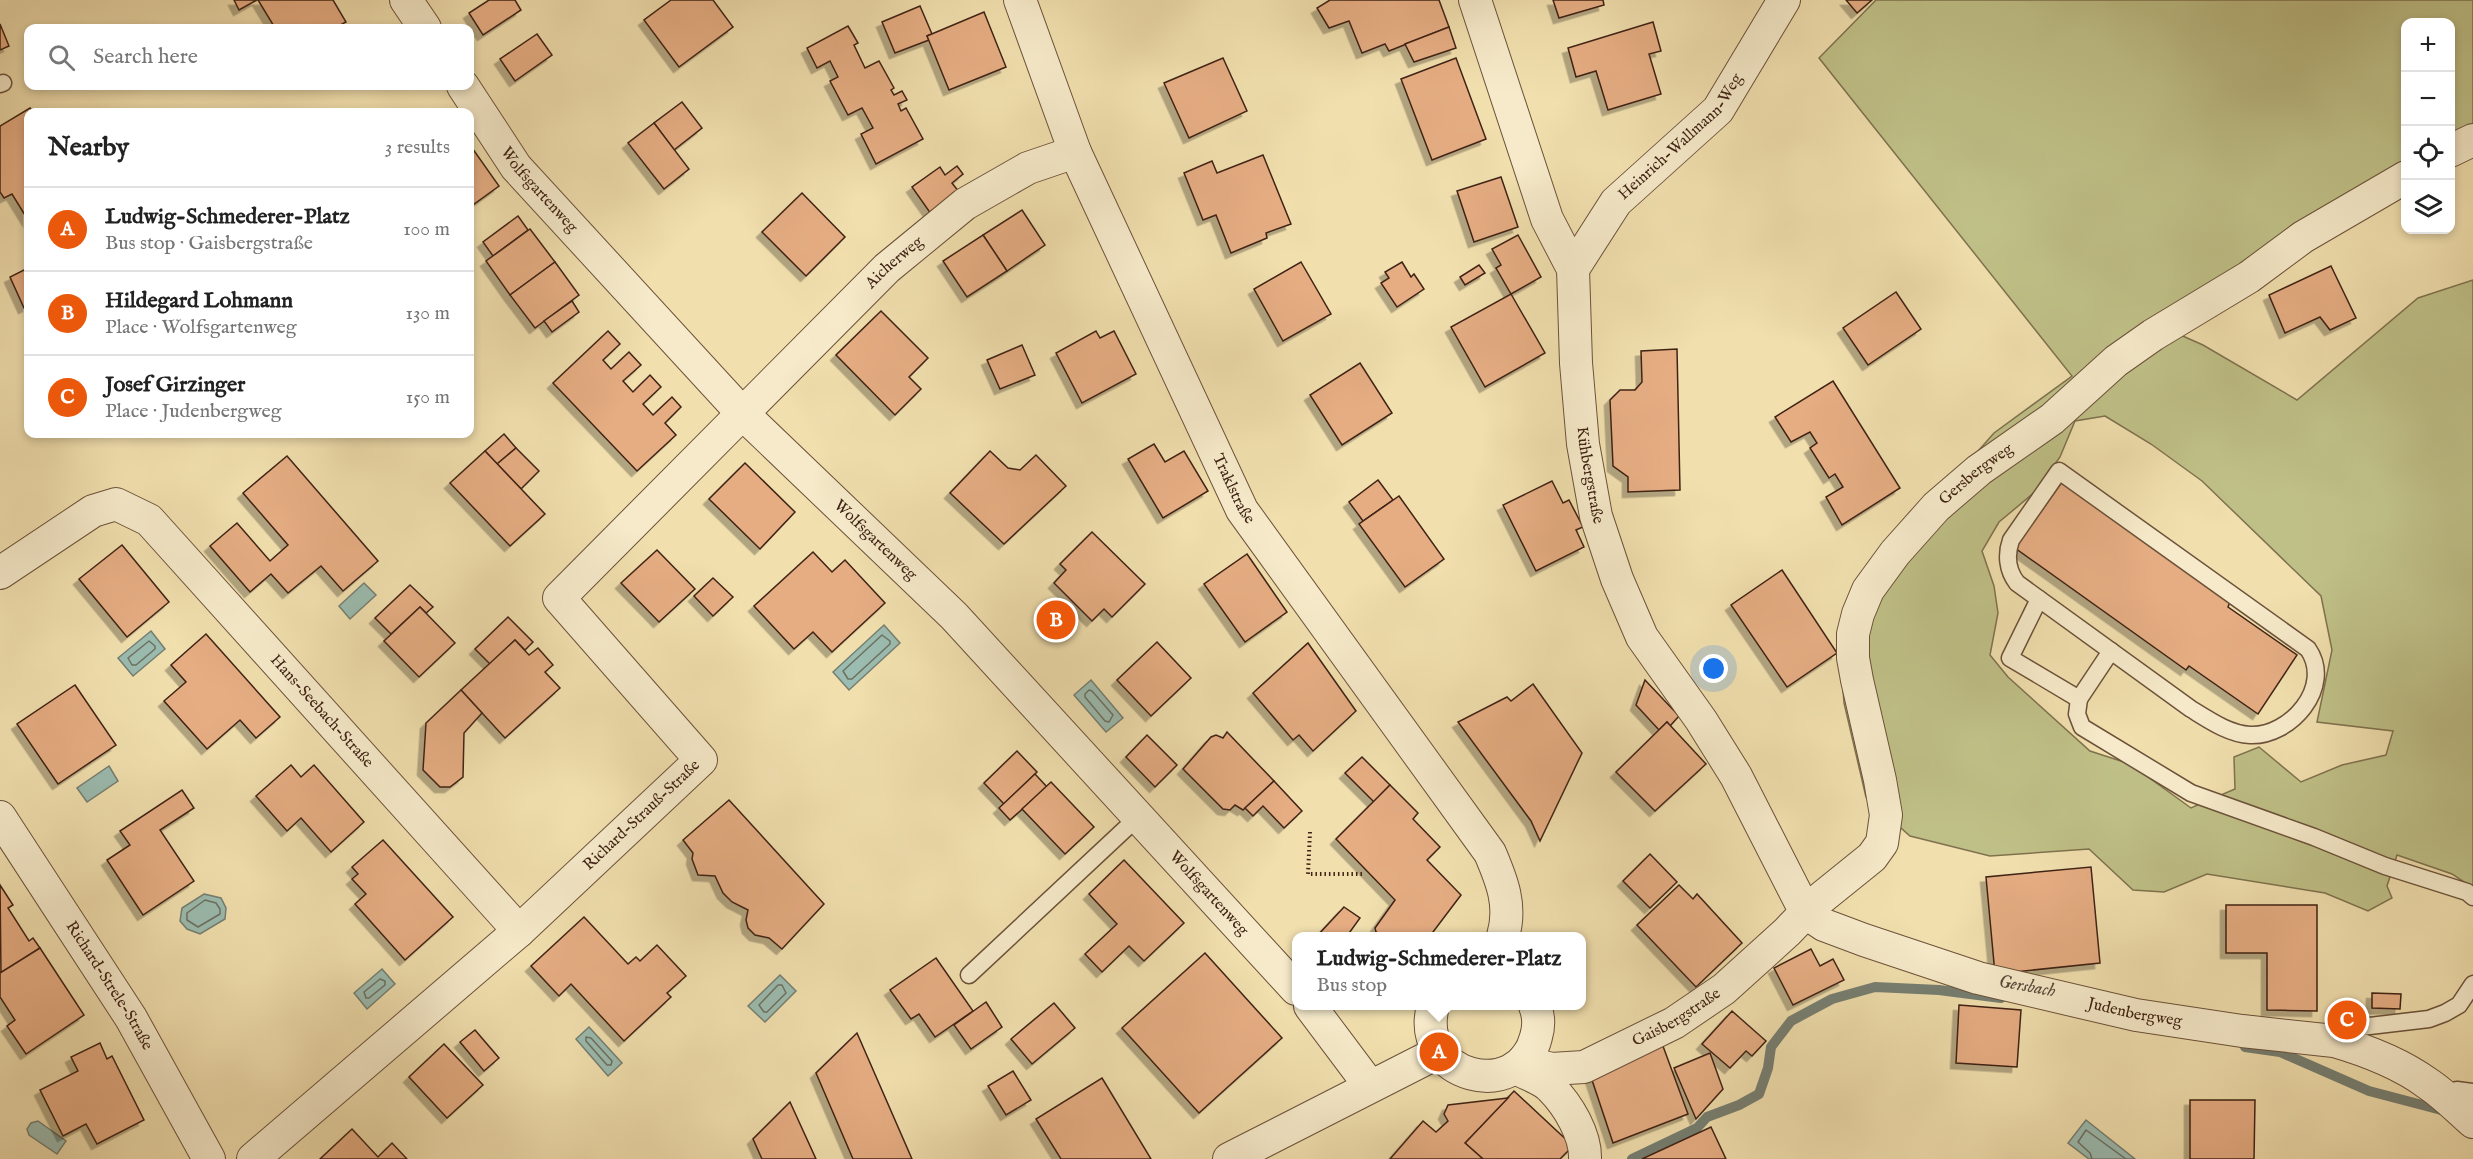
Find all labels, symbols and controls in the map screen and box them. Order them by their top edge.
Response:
map controls [2401,18,2455,234]
button: + [2401,18,2455,72]
search box [24,24,474,90]
icon: search [45,41,78,74]
text: Search here [93,43,198,71]
street label: Heinrich-Wallmann-Weg [1614,70,1748,205]
button: − [2401,72,2455,126]
button: locate [2401,126,2455,180]
text: Nearby [48,131,129,164]
text: 3 results [385,135,450,160]
street label: Wolfsgartenweg [496,143,582,237]
button: layers [2401,180,2455,234]
text: Ludwig-Schmederer-Platz [105,203,350,231]
text: A [61,217,74,242]
text: 100 m [403,217,450,242]
text: Bus stop · Gaisbergstraße [105,231,313,256]
street label: Aicherweg [861,232,928,294]
text: Hildegard Lohmann [105,287,293,315]
text: B [61,301,74,326]
text: 130 m [405,301,450,326]
text: Place · Wolfsgartenweg [105,315,296,340]
text: Josef Girzinger [105,371,245,399]
text: C [60,385,75,410]
text: 150 m [406,385,450,410]
text: Place · Judenbergweg [105,399,281,424]
street label: Kühbergstraße [1572,426,1608,527]
street label: Gersbergweg [1935,439,2017,510]
street label: Traklstraße [1207,451,1259,528]
street label: Wolfsgartenweg [829,496,921,585]
pin: B [1036,598,1076,642]
street label: Hans-Seebach-Straße [265,651,377,772]
your location [1699,654,1728,683]
street label: Richard-Strauß-Straße [579,756,705,875]
street label: Wolfsgartenweg [1165,847,1253,940]
street label: Richard-Strele-Straße [61,918,157,1054]
popup [1292,932,1586,1010]
text: Ludwig-Schmederer-Platz [1317,945,1561,973]
water label: Gersbach [1997,971,2058,1003]
text: Bus stop [1317,973,1387,998]
street label: Gaisbergstraße [1629,984,1725,1052]
street label: Judenbergweg [2084,994,2184,1032]
pin: C [2328,998,2366,1042]
pin: A [1420,1030,1458,1074]

